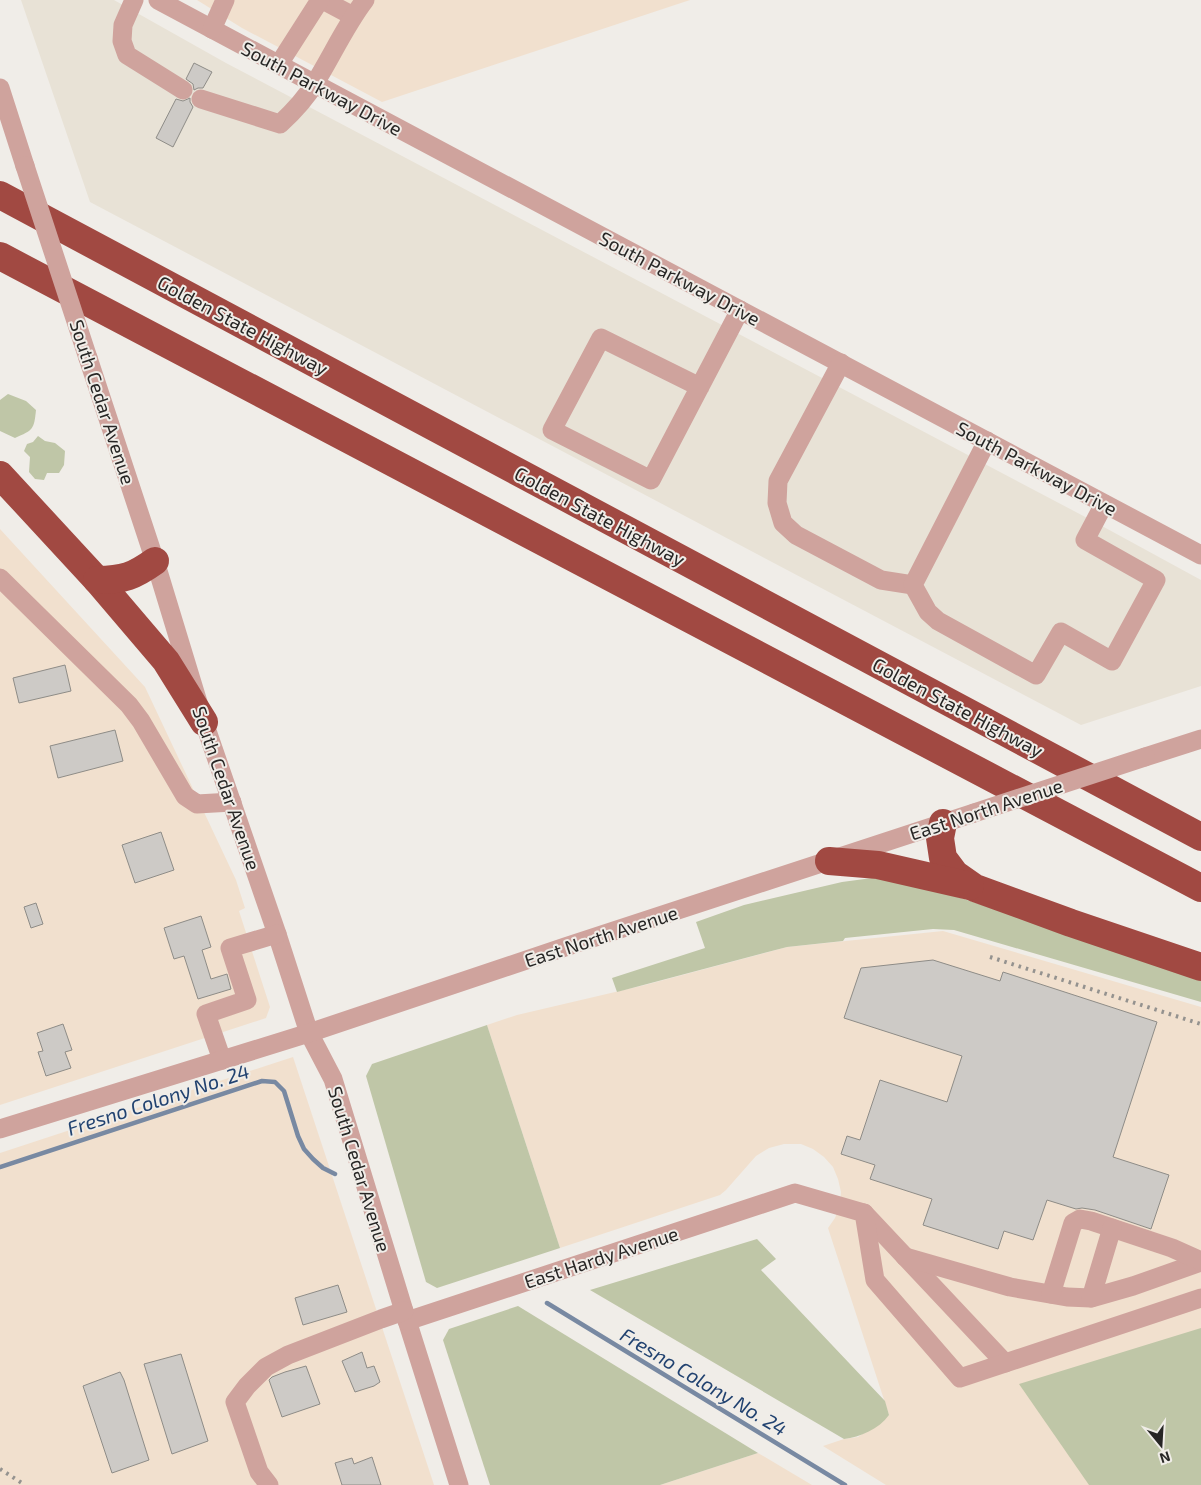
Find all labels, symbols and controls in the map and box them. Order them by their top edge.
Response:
street label: South Parkway Drive [238,36,406,140]
street label: South Parkway Drive [596,226,764,330]
street label: Golden State Highway [154,270,332,380]
street label: South Cedar Avenue [66,317,140,487]
street label: South Parkway Drive [953,416,1121,520]
street label: Golden State Highway [511,461,689,571]
street label: Golden State Highway [869,652,1047,762]
street label: South Cedar Avenue [188,703,266,873]
street label: East North Avenue [906,773,1066,845]
street label: East North Avenue [521,900,681,972]
water label: Fresno Colony No. 24 [64,1058,252,1141]
street label: South Cedar Avenue [324,1083,396,1255]
street label: East Hardy Avenue [521,1221,681,1293]
water label: Fresno Colony No. 24 [616,1322,792,1441]
north arrow [1136,1420,1186,1470]
text: N [1158,1448,1173,1467]

